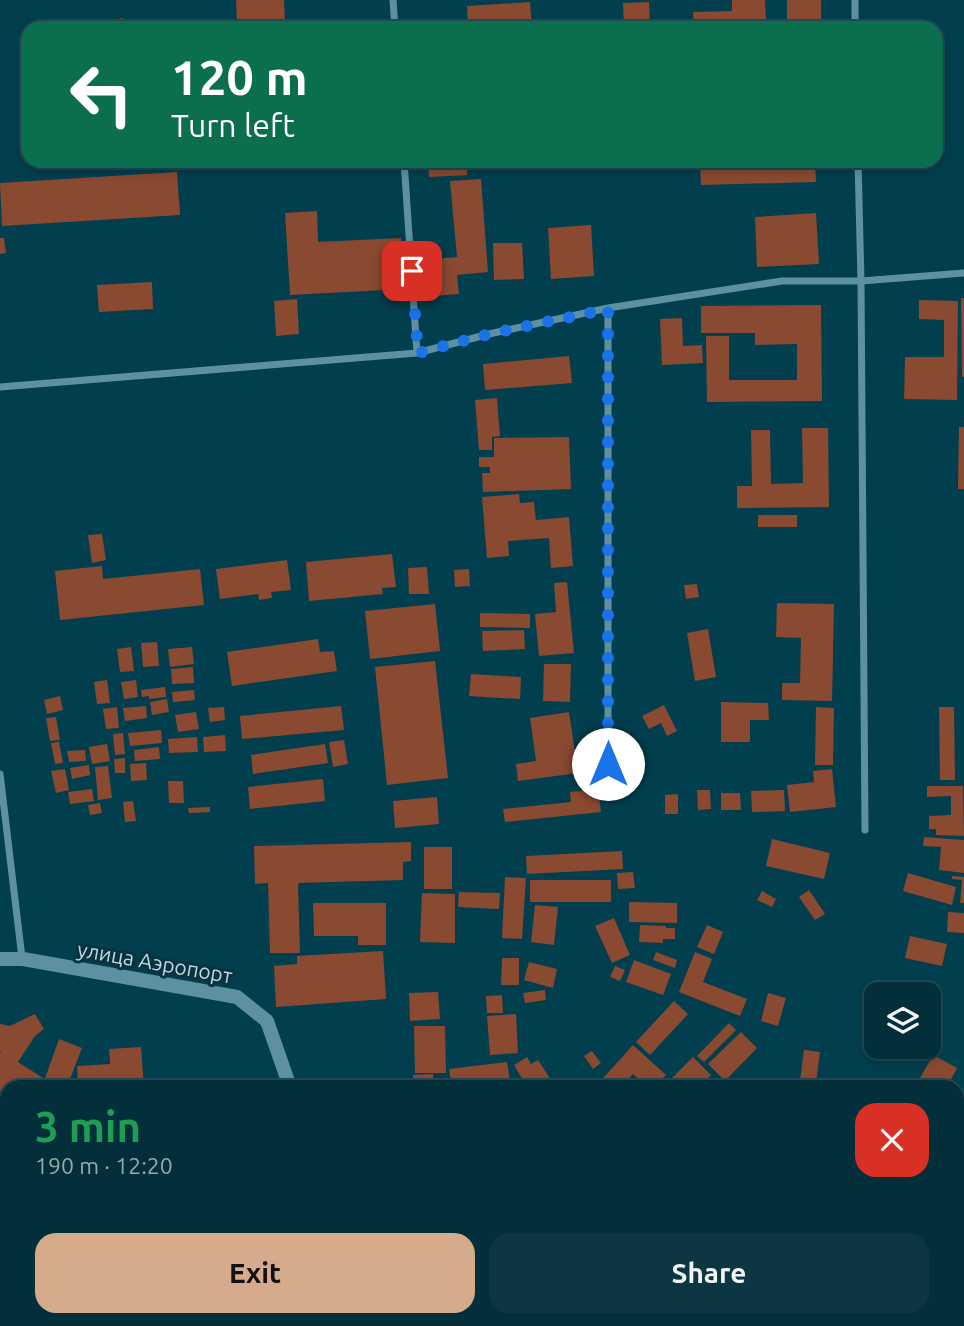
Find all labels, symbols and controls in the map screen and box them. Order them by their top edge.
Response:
icon: left [56,49,147,140]
text: 120 m [171,49,308,104]
text: Turn left [171,107,295,143]
pin [382,241,442,301]
icon: arrive [393,252,431,290]
position arrow [571,727,645,801]
street label: улица Аэропорт [76,937,235,988]
map controls [864,982,941,1059]
button: layers [864,982,941,1059]
text: 3 min [35,1103,141,1150]
button: close [855,1103,929,1177]
text: 190 m · 12:20 [35,1153,173,1178]
button: Exit [35,1233,475,1313]
button: Share [489,1233,929,1313]

